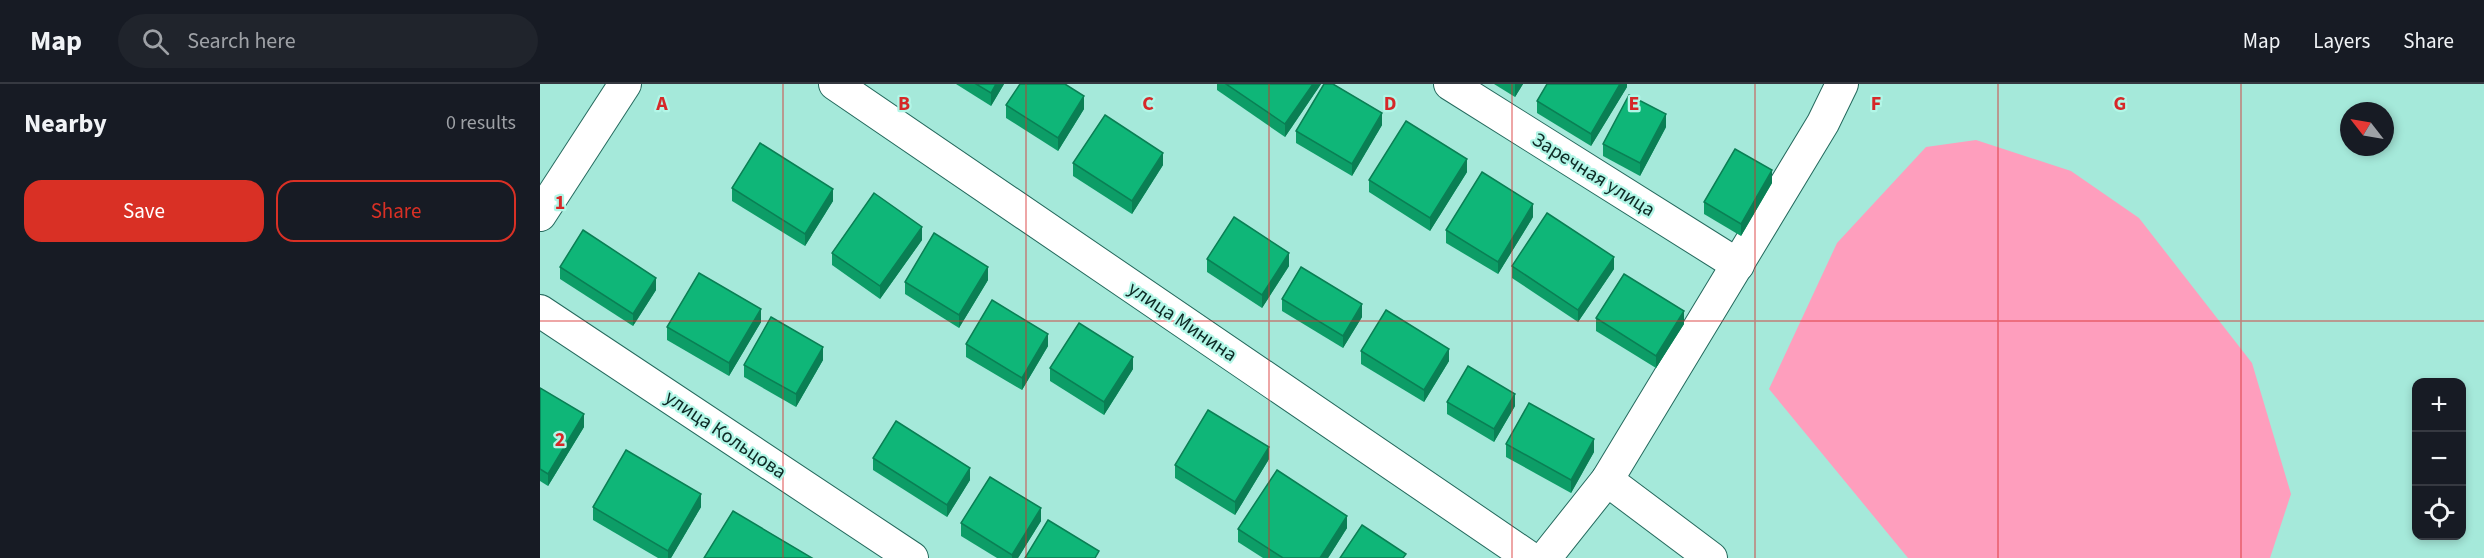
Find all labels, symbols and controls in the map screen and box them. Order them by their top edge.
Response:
search box [118,14,538,68]
text: Map [30,21,82,61]
icon: search [139,25,172,58]
text: Search here [187,25,296,57]
text: Map [2243,26,2280,56]
text: Layers [2313,26,2370,56]
text: Share [2403,26,2454,56]
text: A [655,90,668,118]
text: B [898,90,910,118]
text: C [1142,90,1154,118]
text: D [1384,90,1396,118]
text: E [1629,90,1639,118]
text: F [1871,90,1881,118]
text: G [2114,90,2126,118]
north arrow [2340,102,2394,156]
text: Nearby [24,105,107,142]
text: 0 results [446,109,516,137]
street label: Заречная улица [1527,126,1660,224]
button: Save [24,180,264,242]
button: Share [276,180,516,242]
text: 1 [555,189,565,217]
street label: улица Минина [1122,275,1243,369]
map controls [2412,378,2466,540]
button: + [2412,378,2466,432]
street label: улица Кольцова [659,384,792,486]
text: 2 [555,426,565,454]
button: − [2412,432,2466,486]
button: locate [2412,486,2466,540]

